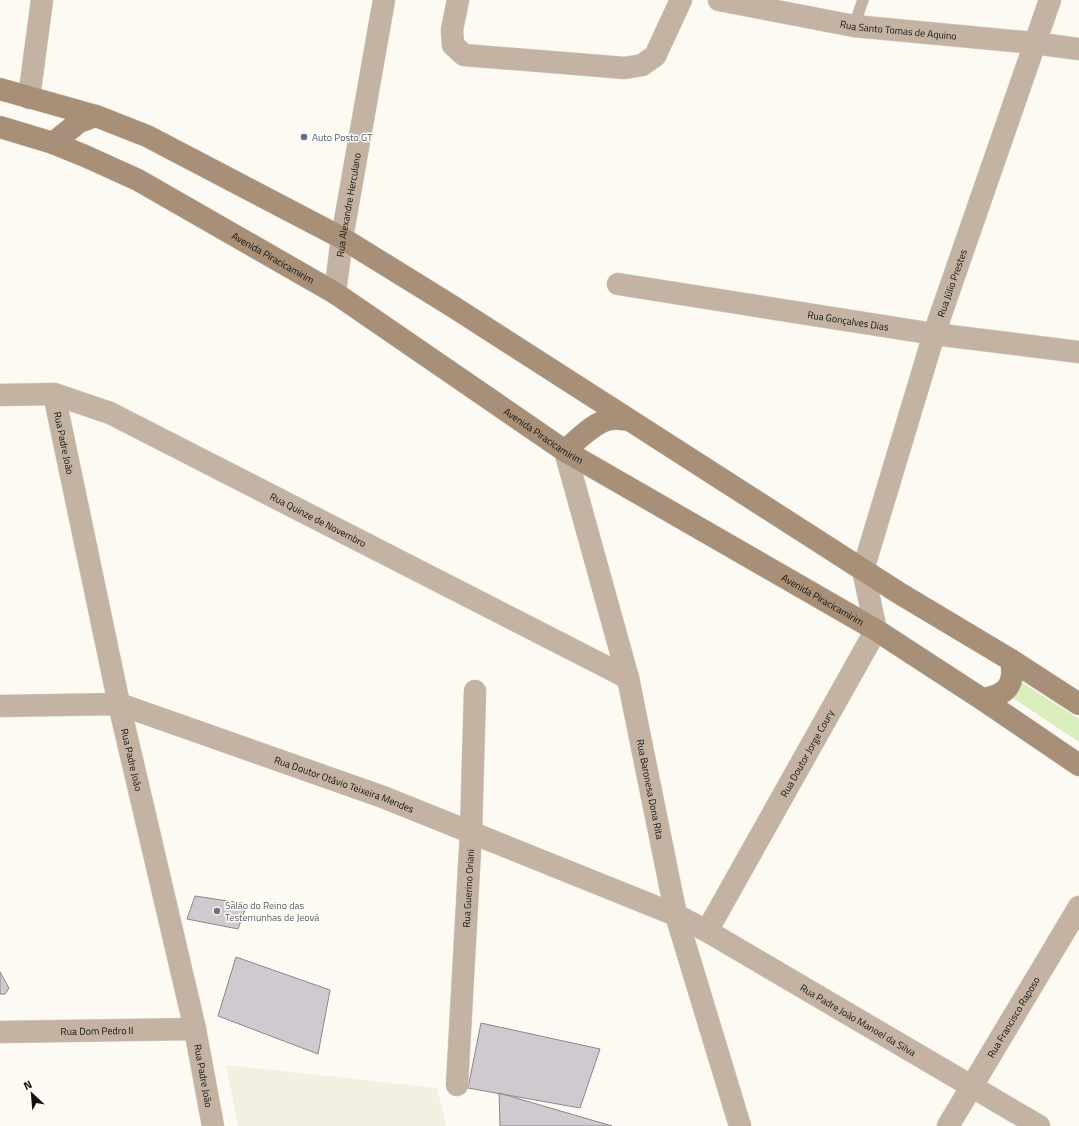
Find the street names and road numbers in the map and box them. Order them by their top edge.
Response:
street label: Rua Santo Tomas de Aquino [839,16,957,44]
street label: Rua Alexandre Herculano [333,152,365,258]
street label: Avenida Piracicamirim [229,228,317,288]
street label: Rua Júlio Prestes [933,247,971,319]
street label: Rua Gonçalves Dias [806,307,890,335]
street label: Avenida Piracicamirim [501,404,586,468]
street label: Rua Padre João [50,410,78,476]
street label: Rua Quinze de Novembro [267,489,369,551]
street label: Avenida Piracicamirim [779,570,867,630]
street label: Rua Doutor Jorge Coury [777,707,838,800]
street label: Rua Padre João [117,727,146,793]
street label: Rua Baronesa Dona Rita [633,738,668,841]
street label: Rua Doutor Otávio Teixeira Mendes [272,752,416,817]
street label: Rua Guerino Oriani [459,849,478,928]
street label: Rua Francisco Raposo [983,974,1044,1061]
street label: Rua Padre João Manoel da Silva [797,980,919,1060]
street label: Rua Dom Pedro II [60,1023,134,1039]
street label: Rua Padre João [190,1043,216,1109]

